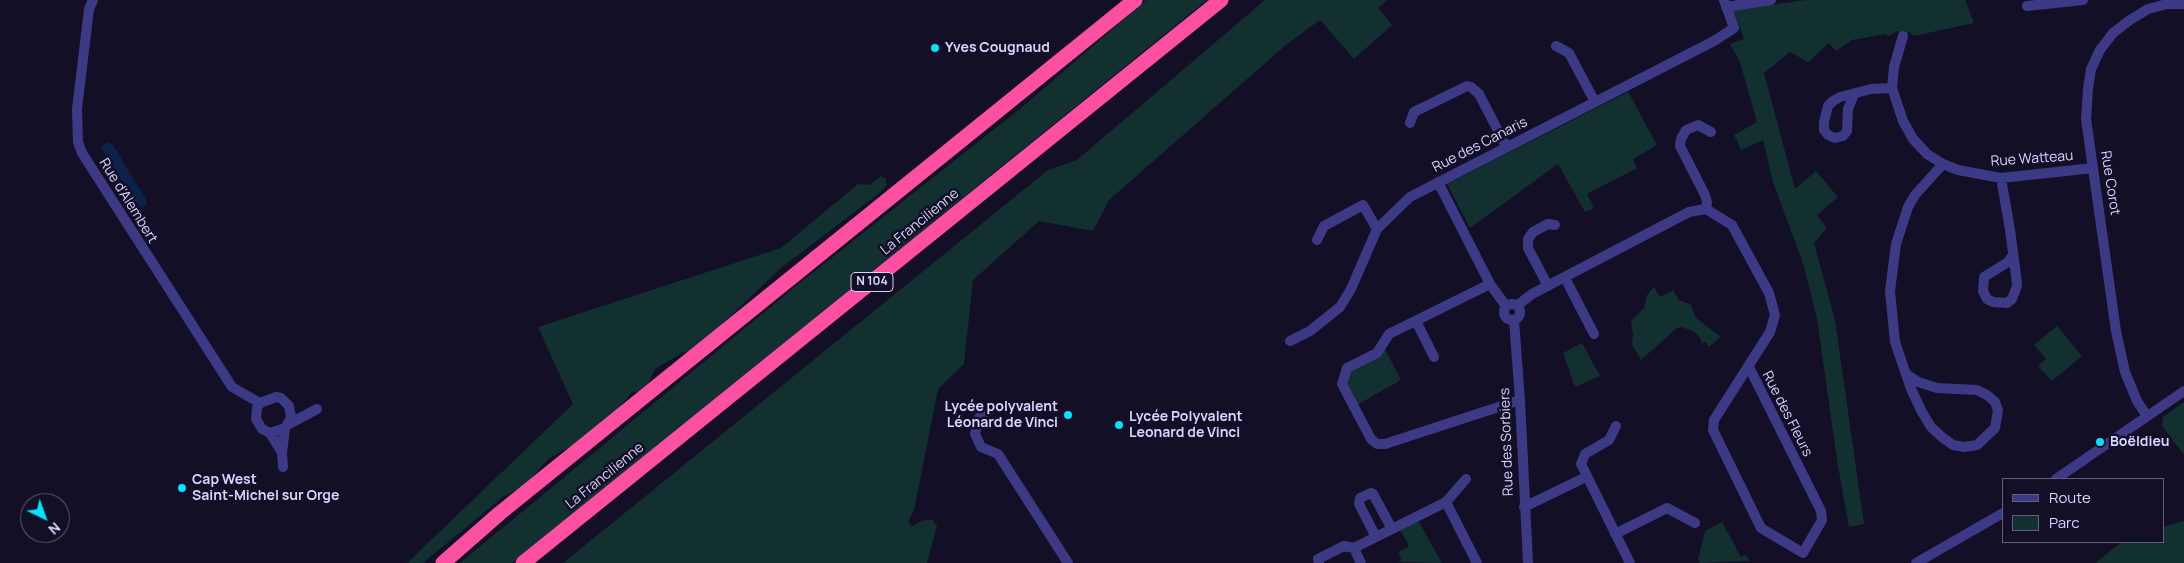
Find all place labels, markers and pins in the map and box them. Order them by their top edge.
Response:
place label: Yves Cougnaud [945,40,1050,56]
marker: Yves Cougnaud [929,42,941,54]
place label: Lycée polyvalent Léonard de Vinci [945,399,1058,432]
marker: Lycée polyvalent Léonard de Vinci [1062,409,1074,421]
place label: Lycée Polyvalent Leonard de Vinci [1129,409,1243,442]
marker: Lycée Polyvalent Leonard de Vinci [1113,419,1125,431]
place label: Boëldieu [2110,434,2170,450]
marker: Boëldieu [2094,436,2106,448]
place label: Cap West Saint-Michel sur Orge [192,472,339,504]
marker: Cap West Saint-Michel sur Orge [176,482,188,494]

